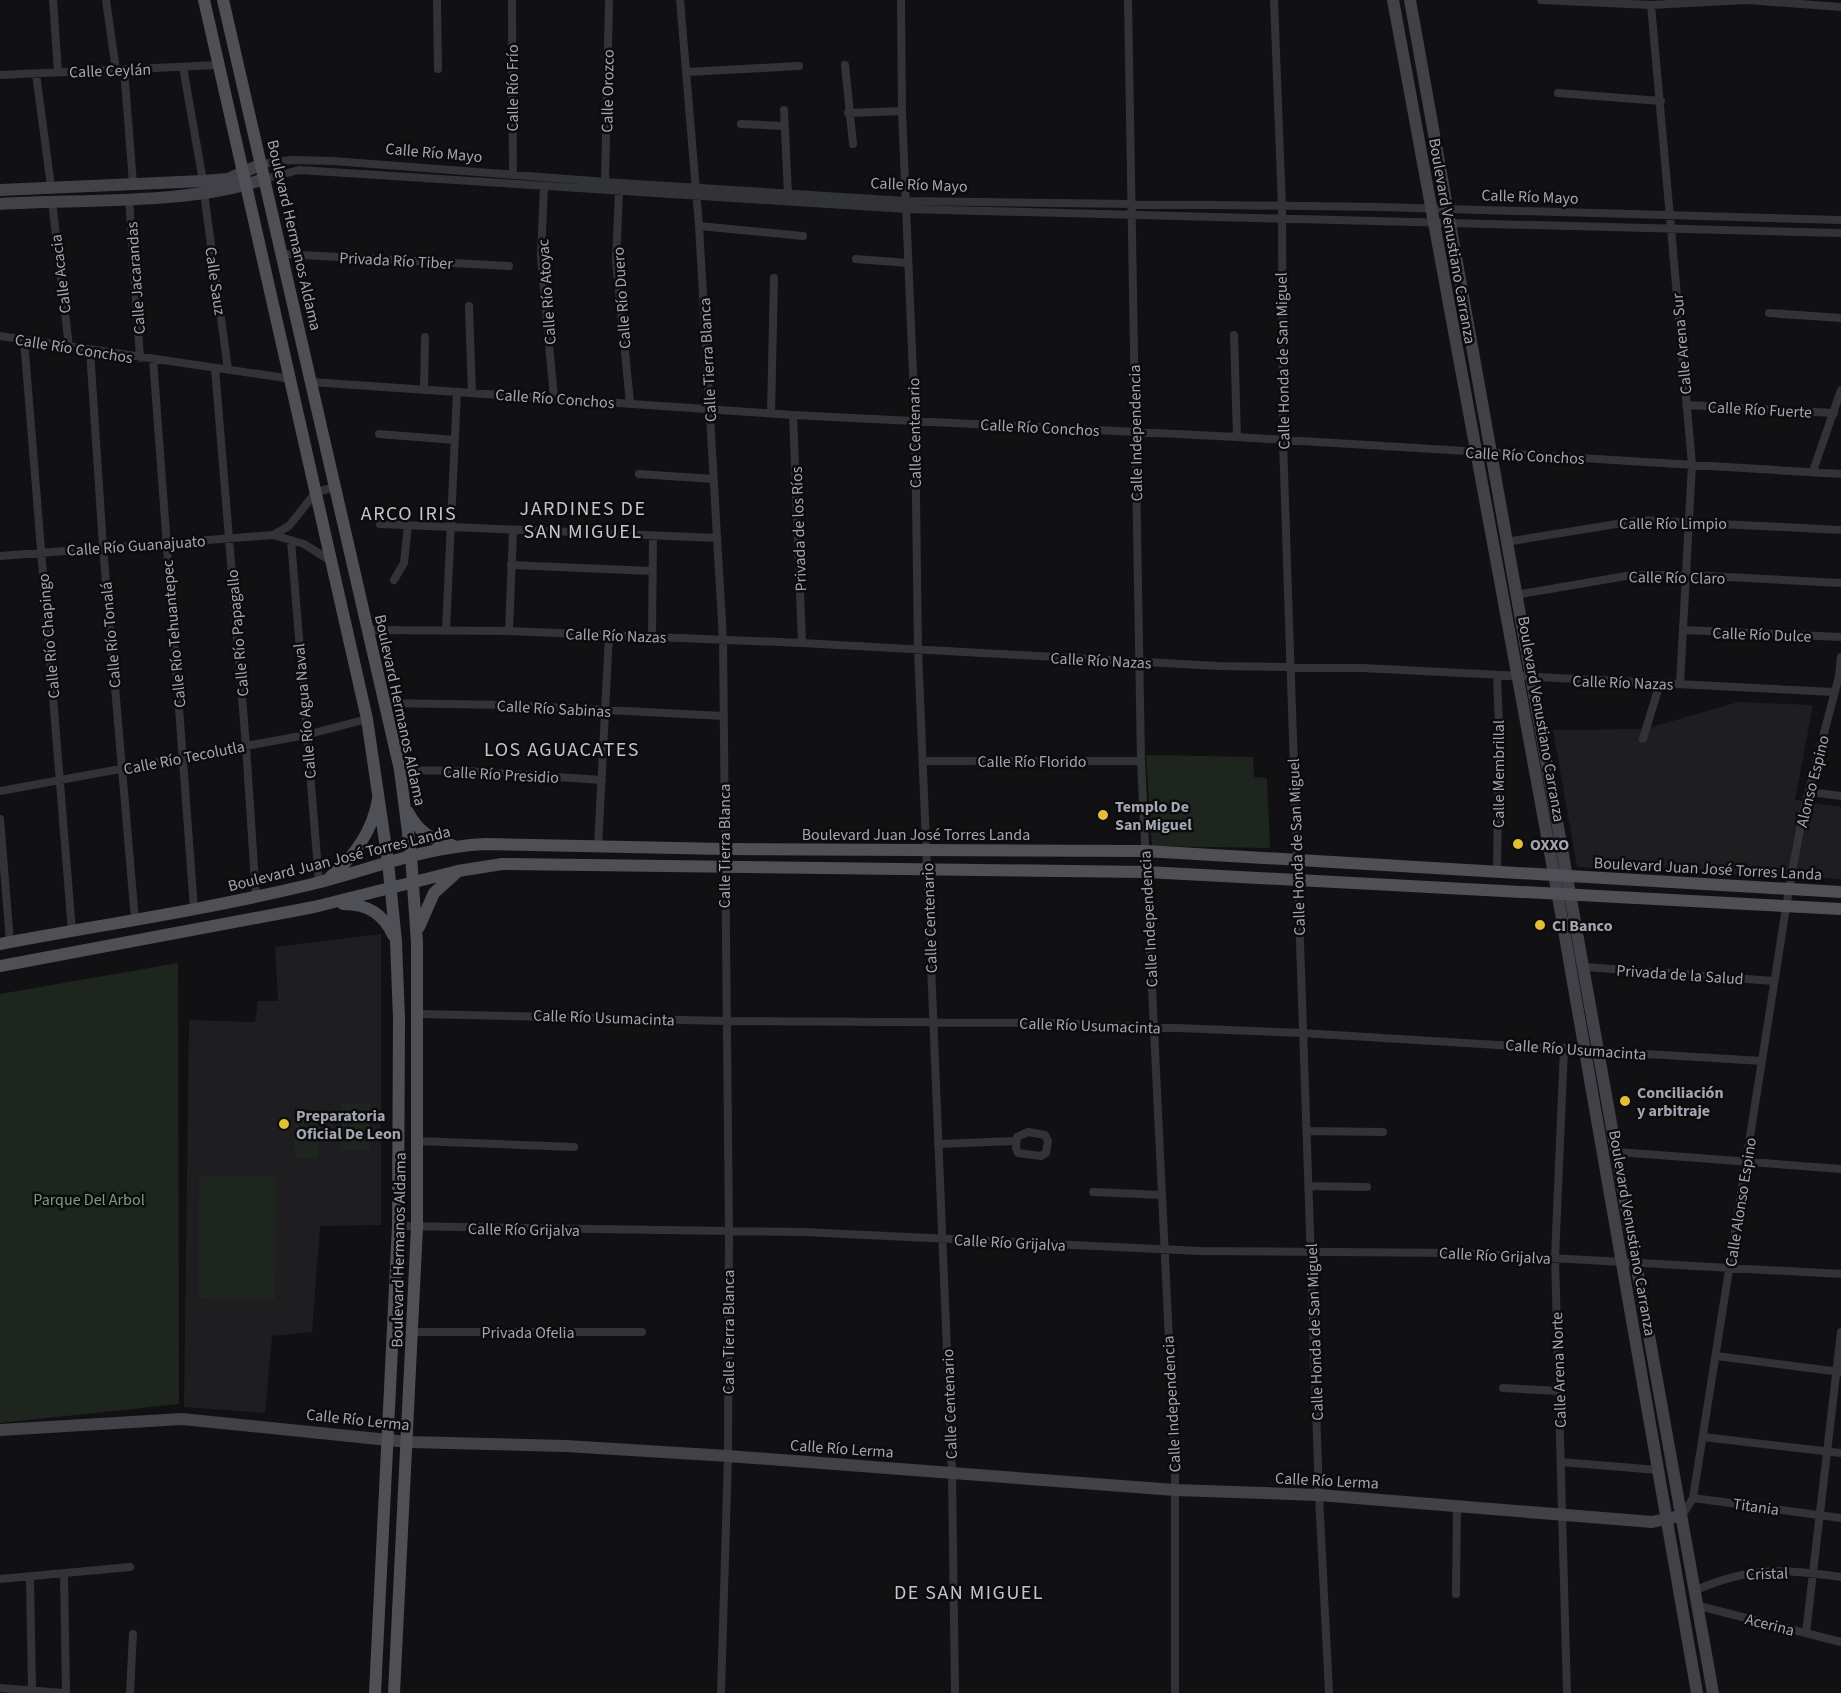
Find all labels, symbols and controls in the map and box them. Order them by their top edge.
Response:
street label: Calle Río Frío [502,44,524,132]
street label: Calle Orozco [596,49,620,133]
street label: Calle Ceylán [69,59,151,83]
street label: Boulevard Venustiano Carranza [1423,137,1481,346]
street label: Boulevard Hermanos Aldama [261,138,327,333]
street label: Calle Río Mayo [385,138,483,168]
street label: Calle Río Mayo [870,172,968,198]
street label: Calle Río Mayo [1481,184,1579,210]
street label: Calle Jacarandas [121,220,151,335]
street label: Calle Acacia [45,233,77,315]
street label: Calle Río Atoyac [532,238,562,346]
street label: Calle Sauz [199,246,231,317]
street label: Calle Río Duero [607,246,637,350]
street label: Privada Río Tiber [339,247,454,275]
street label: Calle Honda de San Miguel [1270,272,1296,450]
street label: Calle Arena Sur [1667,292,1697,395]
street label: Calle Tierra Blanca [694,297,722,423]
street label: Calle Río Conchos [13,329,135,369]
street label: Calle Independencia [1124,364,1148,502]
street label: Calle Centenario [903,378,927,488]
street label: Calle Río Conchos [495,384,616,414]
street label: Calle Río Fuerte [1707,396,1813,424]
street label: Calle Río Conchos [980,414,1100,442]
street label: Calle Río Conchos [1465,442,1585,470]
street label: Privada de los Ríos [786,466,812,592]
district label: JARDINES DE SAN MIGUEL [520,495,646,546]
district label: ARCO IRIS [361,500,457,528]
street label: Calle Río Limpio [1619,513,1727,535]
street label: Calle Río Guanajuato [66,530,206,562]
street label: Calle Río Tehuantepec [157,559,191,709]
street label: Calle Río Claro [1628,566,1726,590]
street label: Calle Río Papagallo [221,569,255,697]
street label: Calle Río Chapingo [33,572,65,699]
street label: Calle Río Tonalá [95,581,127,689]
street label: Boulevard Hermanos Aldama [369,612,431,808]
street label: Boulevard Venustiano Carranza [1512,615,1570,824]
street label: Calle Río Dulce [1712,622,1812,648]
street label: Calle Río Nazas [565,623,667,649]
street label: Calle Río Agua Naval [288,642,322,780]
street label: Calle Río Nazas [1050,647,1152,675]
street label: Calle Río Nazas [1572,670,1674,696]
street label: Calle Río Sabinas [496,695,612,723]
street label: Calle Membrillal [1488,720,1510,828]
street label: Alonso Espino [1791,733,1835,830]
street label: Calle Río Tecolutla [122,735,247,780]
district label: LOS AGUACATES [484,736,640,764]
street label: Calle Río Florido [977,751,1087,773]
street label: Calle Honda de San Miguel [1283,758,1311,936]
street label: Calle Río Presidio [442,761,559,789]
street label: Calle Tierra Blanca [714,784,736,908]
place label: Templo De San Miguel [1115,796,1192,836]
marker: Templo De San Miguel [1096,808,1110,822]
street label: Boulevard Juan José Torres Landa [226,821,453,897]
street label: Boulevard Juan José Torres Landa [802,824,1030,846]
place label: OXXO [1530,834,1569,856]
marker: OXXO [1511,837,1525,851]
street label: Calle Independencia [1134,850,1164,988]
street label: Boulevard Juan José Torres Landa [1593,852,1823,886]
street label: Calle Centenario [917,862,943,974]
place label: CI Banco [1552,915,1613,937]
marker: CI Banco [1533,918,1547,932]
street label: Privada de la Salud [1616,960,1744,990]
street label: Calle Río Usumacinta [533,1005,675,1031]
street label: Calle Río Usumacinta [1019,1013,1161,1039]
street label: Calle Río Usumacinta [1505,1034,1647,1066]
place label: Conciliación y arbitraje [1637,1082,1724,1122]
marker: Conciliación y arbitraje [1618,1094,1632,1108]
place label: Preparatoria Oficial De Leon [296,1105,401,1145]
marker: Preparatoria Oficial De Leon [277,1117,291,1131]
street label: Boulevard Venustiano Carranza [1603,1129,1661,1338]
street label: Calle Alonso Espino [1720,1136,1762,1268]
street label: Boulevard Hermanos Aldama [386,1152,412,1348]
park label: Parque Del Arbol [33,1189,145,1211]
street label: Calle Río Grijalva [468,1218,580,1242]
street label: Calle Río Grijalva [953,1229,1066,1257]
street label: Calle Río Grijalva [1438,1242,1551,1270]
street label: Calle Honda de San Miguel [1301,1243,1329,1421]
street label: Calle Tierra Blanca [718,1270,740,1394]
street label: Calle Arena Norte [1546,1311,1572,1428]
street label: Privada Ofelia [481,1322,575,1344]
street label: Calle Independencia [1157,1335,1187,1473]
street label: Calle Centenario [937,1348,963,1460]
street label: Calle Río Lerma [305,1404,411,1436]
street label: Calle Río Lerma [789,1434,894,1464]
street label: Calle Río Lerma [1275,1467,1379,1495]
street label: Titania [1731,1493,1780,1521]
street label: Cristal [1746,1562,1789,1586]
district label: DE SAN MIGUEL [894,1579,1044,1607]
street label: Acerina [1743,1608,1797,1642]

